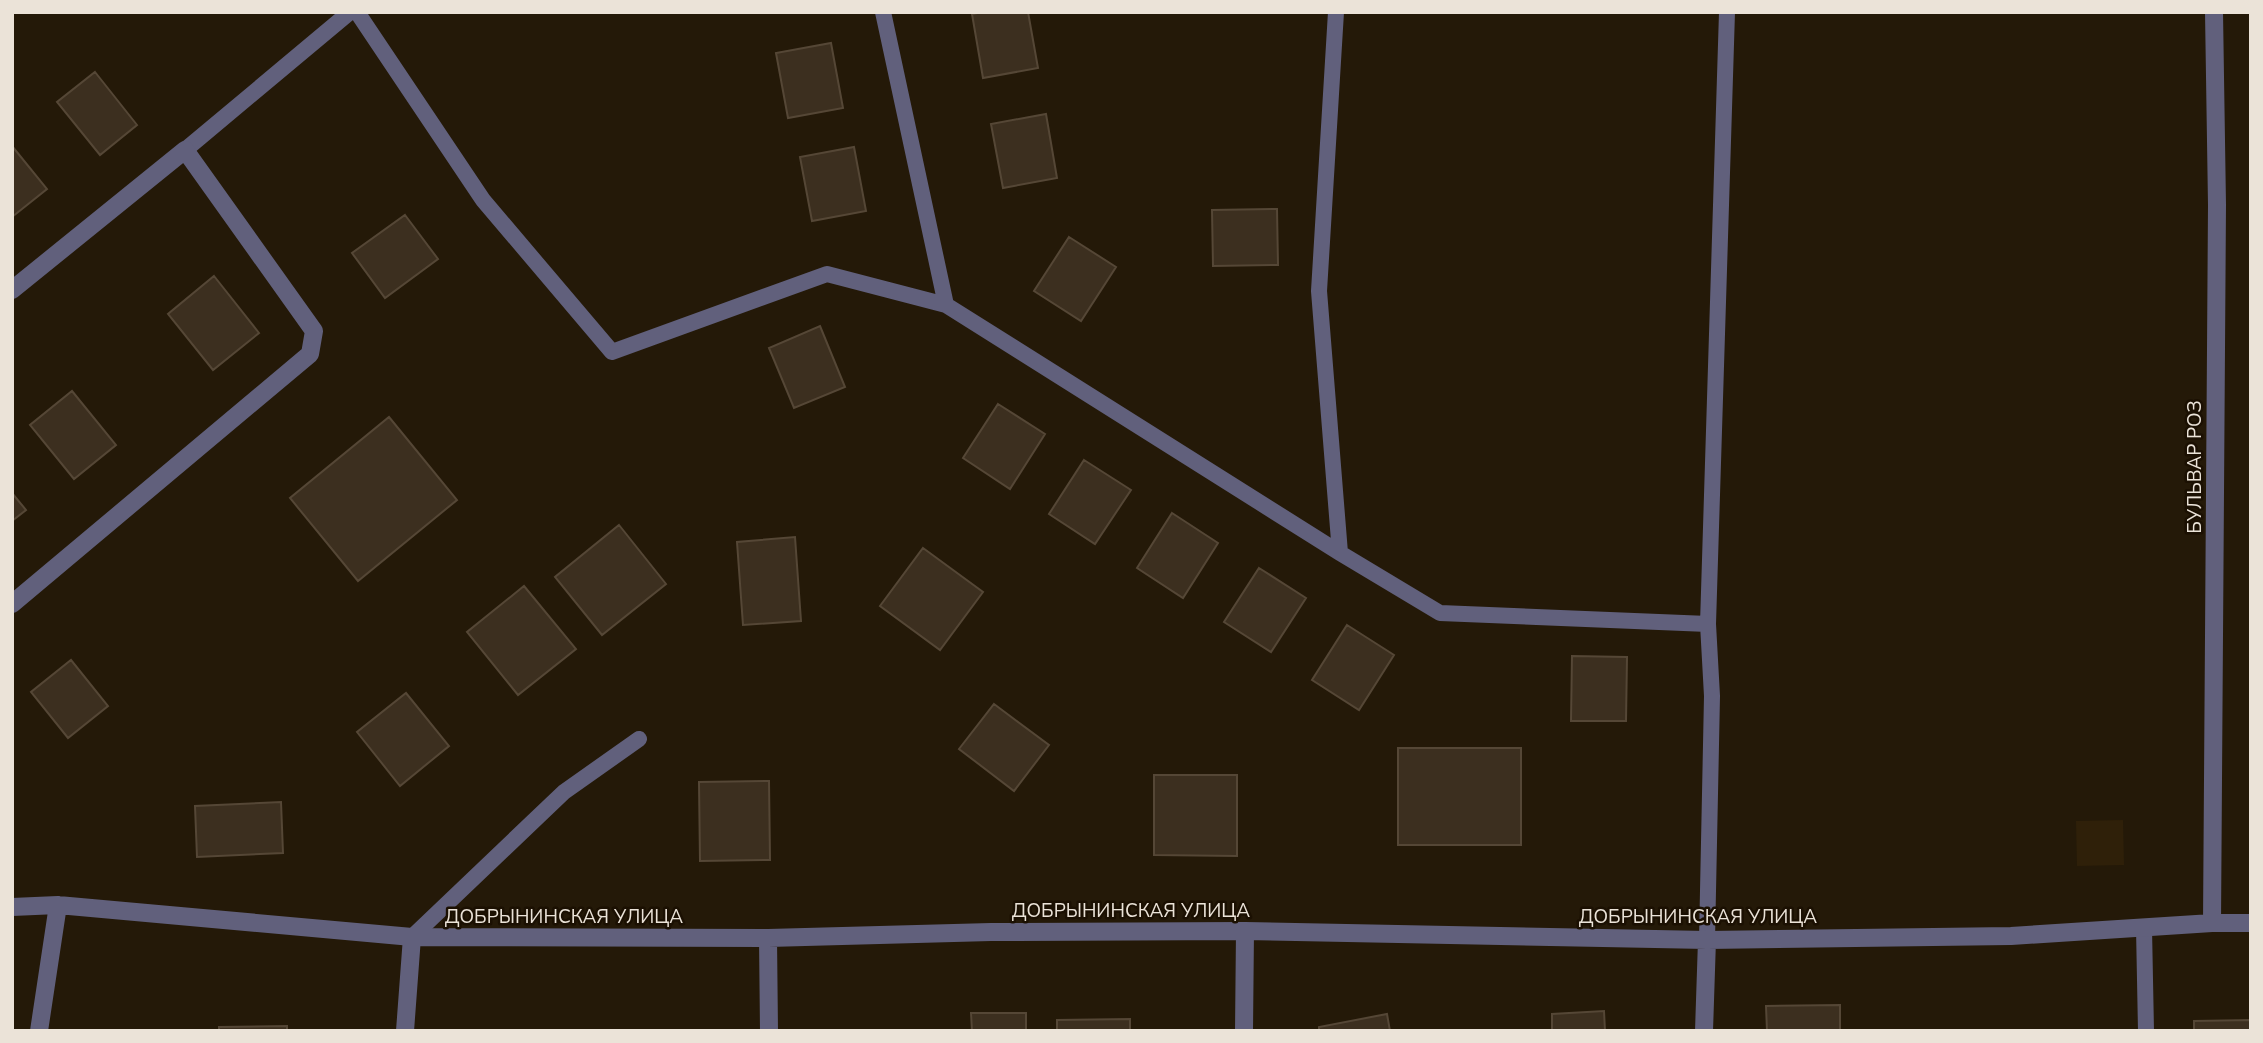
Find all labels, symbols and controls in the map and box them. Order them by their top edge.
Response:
street label: БУЛЬВАР РОЗ [2182,400,2208,534]
street label: ДОБРЫНИНСКАЯ УЛИЦА [1012,898,1250,924]
street label: ДОБРЫНИНСКАЯ УЛИЦА [445,904,683,930]
street label: ДОБРЫНИНСКАЯ УЛИЦА [1579,904,1817,930]

